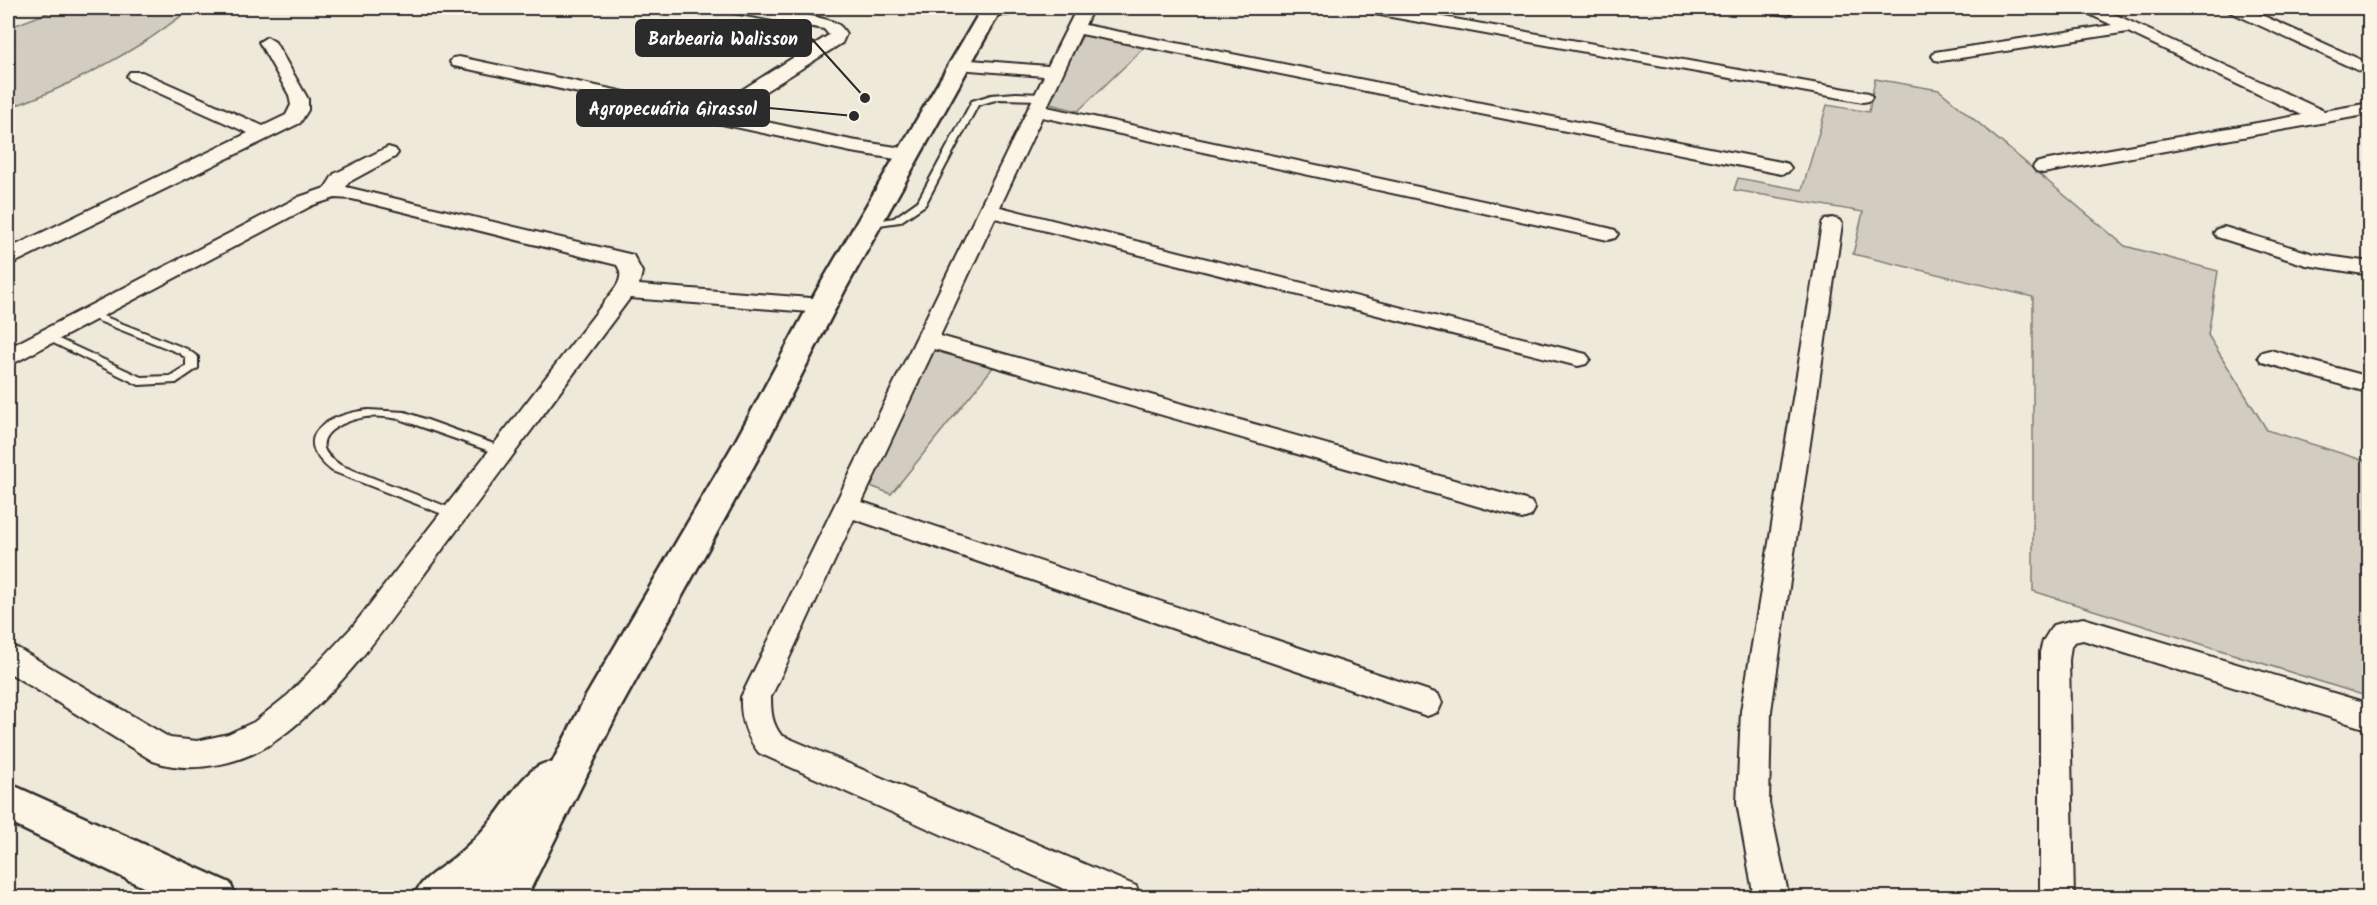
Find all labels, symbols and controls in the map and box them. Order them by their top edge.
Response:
callout: Barbearia Walisson [636,20,811,56]
text: Barbearia Walisson [648,26,798,55]
callout: Agropecuária Girassol [577,90,769,126]
text: Agropecuária Girassol [589,96,757,125]

